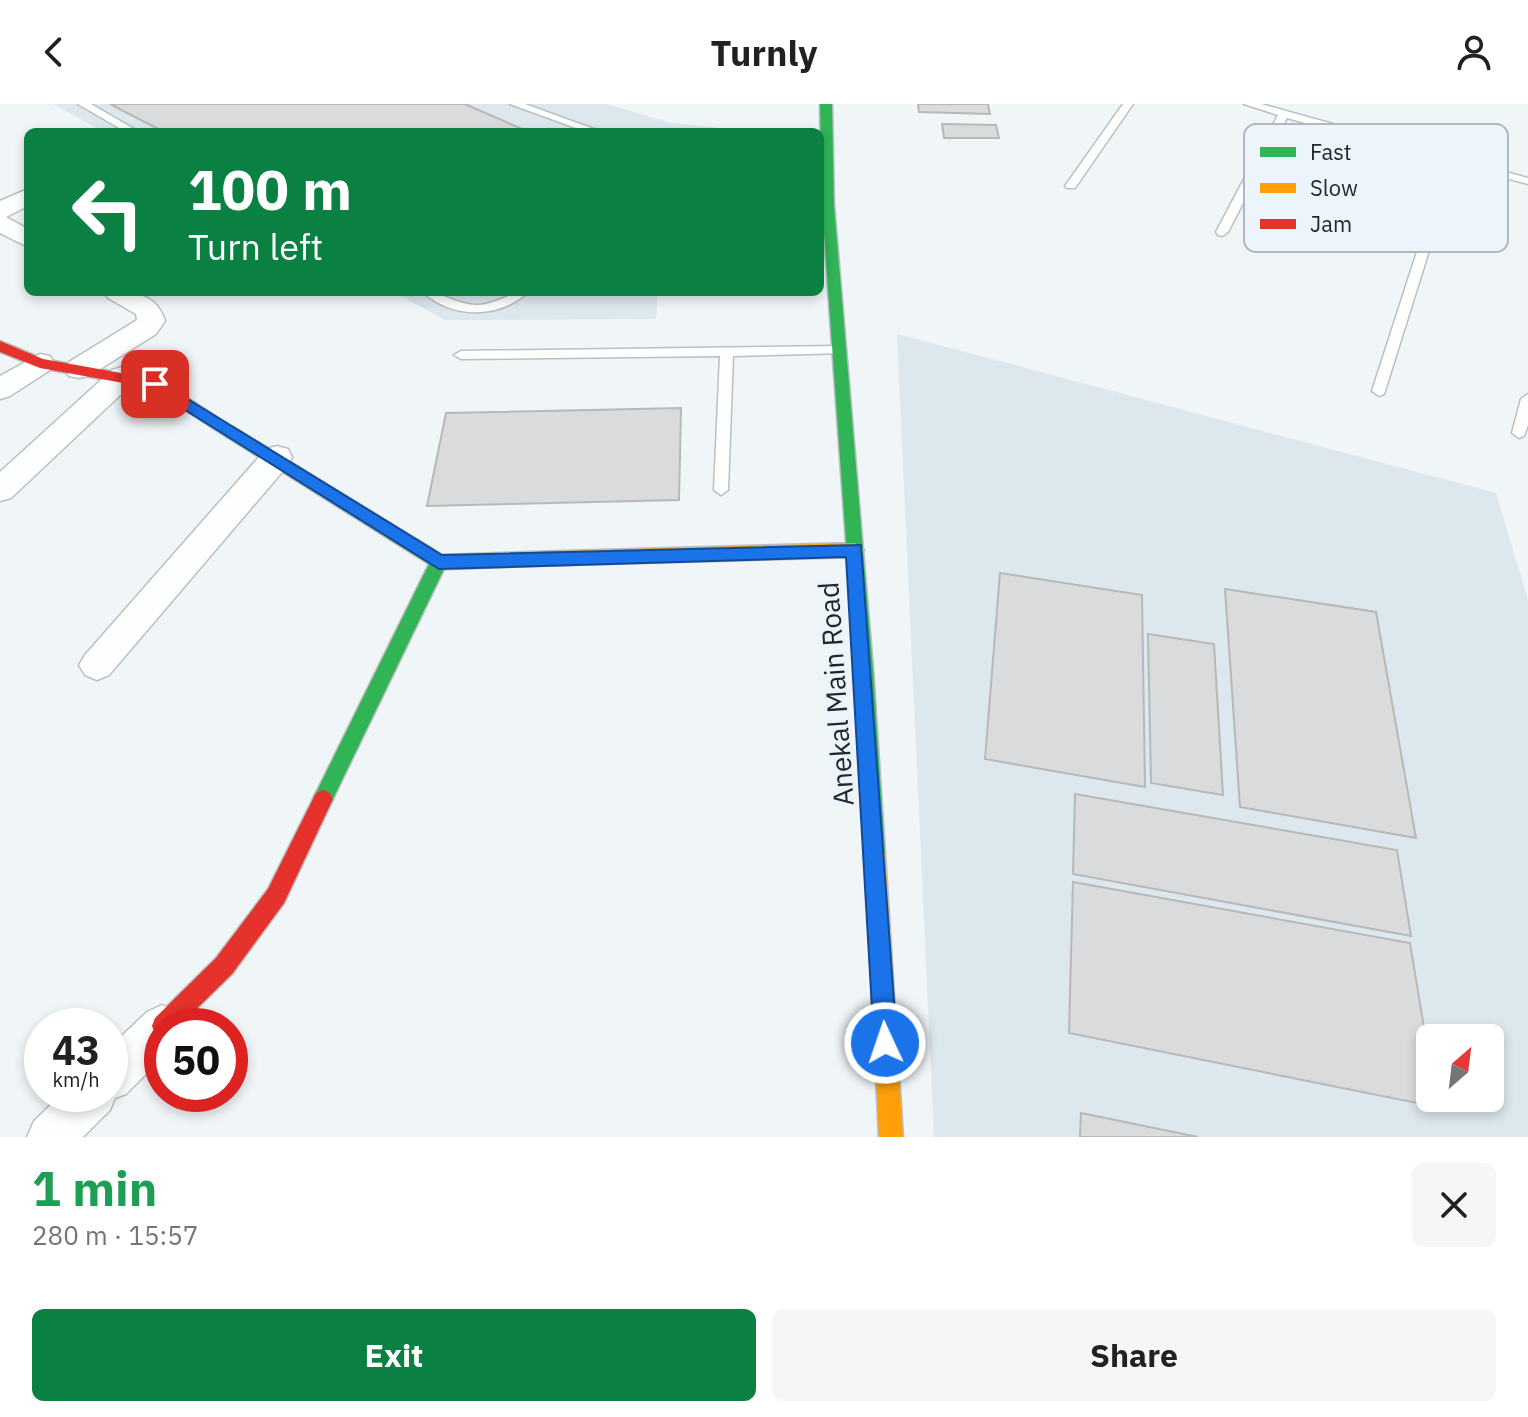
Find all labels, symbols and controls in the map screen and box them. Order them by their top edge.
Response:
text: Turnly [711,29,817,76]
icon: back [32,30,76,74]
icon: person [1452,30,1496,74]
legend [1244,124,1508,252]
text: Fast [1310,137,1351,166]
text: 100 m [188,153,352,225]
icon: left [56,160,160,264]
text: Slow [1310,173,1358,202]
text: Jam [1310,209,1352,238]
text: Turn left [188,223,323,270]
pin [121,350,189,418]
icon: arrive [133,362,177,406]
street label: Anekal Main Road [809,581,862,807]
position arrow [843,1001,927,1085]
speed limit sign: 50 [144,1008,248,1112]
text: 43 [52,1024,100,1076]
north arrow [1416,1024,1504,1112]
map controls [1416,1024,1504,1112]
text: km/h [52,1066,100,1093]
text: 1 min [32,1157,157,1219]
button: close [1412,1163,1496,1247]
text: 280 m · 15:57 [32,1218,198,1252]
button: Exit [32,1309,756,1401]
button: Share [772,1309,1496,1401]

